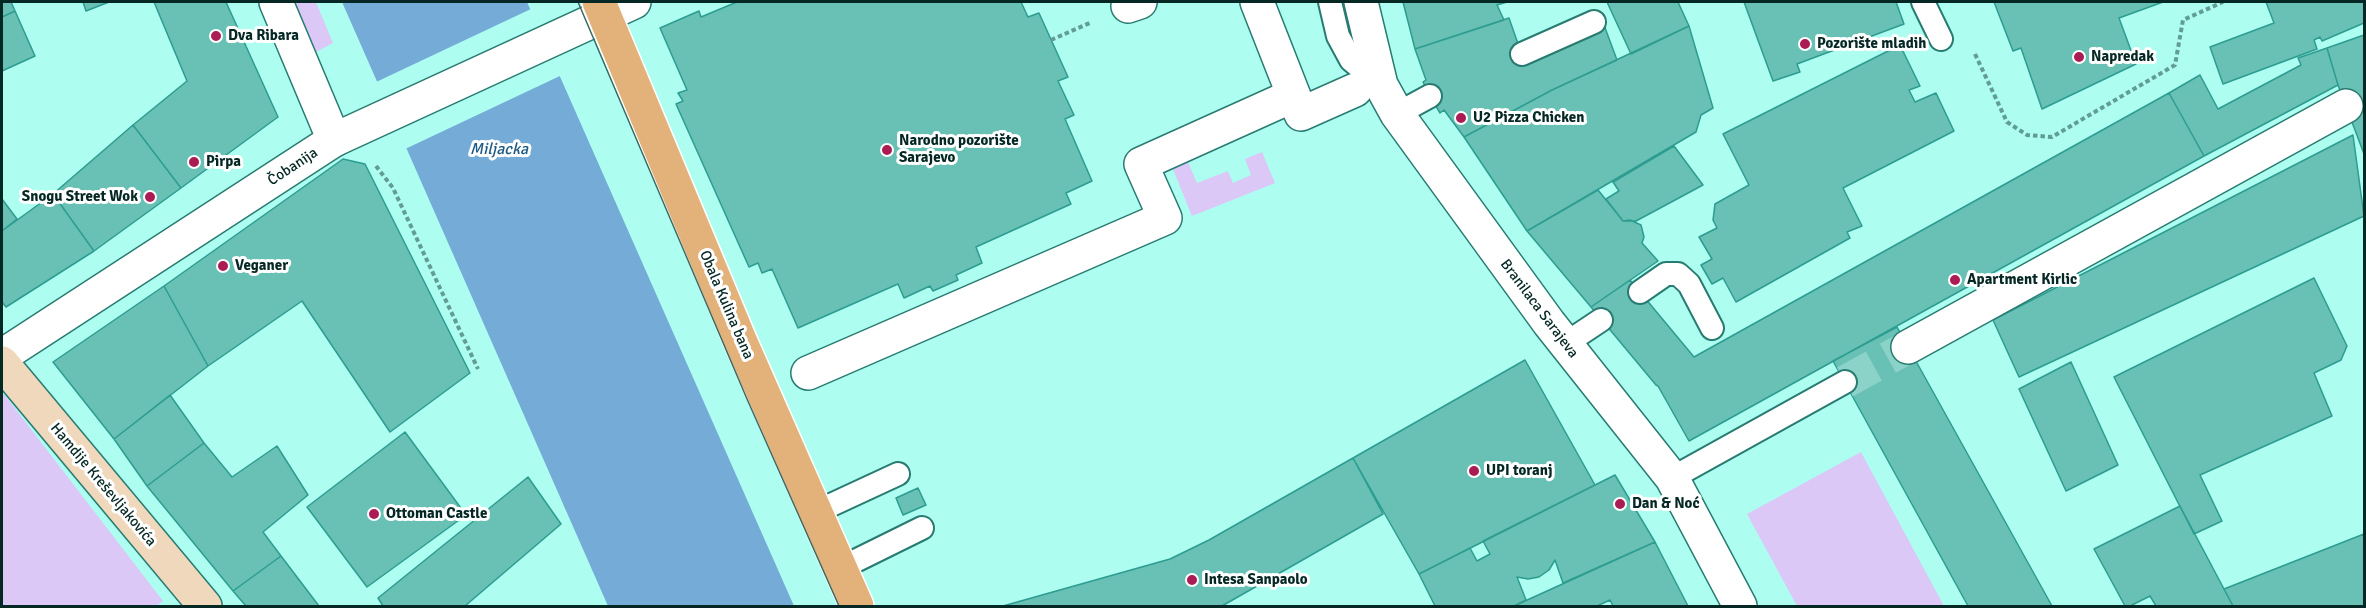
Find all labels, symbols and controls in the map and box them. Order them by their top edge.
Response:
place label: Dva Ribara [228,27,299,45]
marker: Dva Ribara [209,29,223,43]
place label: Pozorište mladih [1817,35,1926,53]
marker: Pozorište mladih [1798,37,1812,51]
place label: Napredak [2091,48,2154,66]
marker: Napredak [2072,50,2086,64]
place label: U2 Pizza Chicken [1473,109,1584,127]
marker: U2 Pizza Chicken [1454,111,1468,125]
place label: Narodno pozorište Sarajevo [899,132,1019,167]
water label: Miljacka [470,140,528,160]
marker: Narodno pozorište Sarajevo [880,143,894,157]
street label: Čobanija [264,144,322,190]
place label: Pirpa [206,153,241,171]
marker: Pirpa [187,155,201,169]
place label: Snogu Street Wok [22,188,138,206]
marker: Snogu Street Wok [143,190,157,204]
street label: Obala Kulina bana [695,248,757,362]
street label: Branilaca Sarajeva [1496,256,1582,362]
place label: Veganer [235,257,288,275]
marker: Veganer [216,259,230,273]
place label: Apartment Kirlic [1967,271,2077,289]
marker: Apartment Kirlic [1948,273,1962,287]
street label: Hamdije Kreševljakovića [46,420,160,550]
place label: UPI toranj [1486,462,1553,480]
marker: UPI toranj [1467,464,1481,478]
place label: Dan & Noć [1632,495,1700,513]
marker: Dan & Noć [1613,497,1627,511]
place label: Ottoman Castle [386,505,487,523]
marker: Ottoman Castle [367,507,381,521]
place label: Intesa Sanpaolo [1204,571,1308,589]
marker: Intesa Sanpaolo [1185,573,1199,587]

